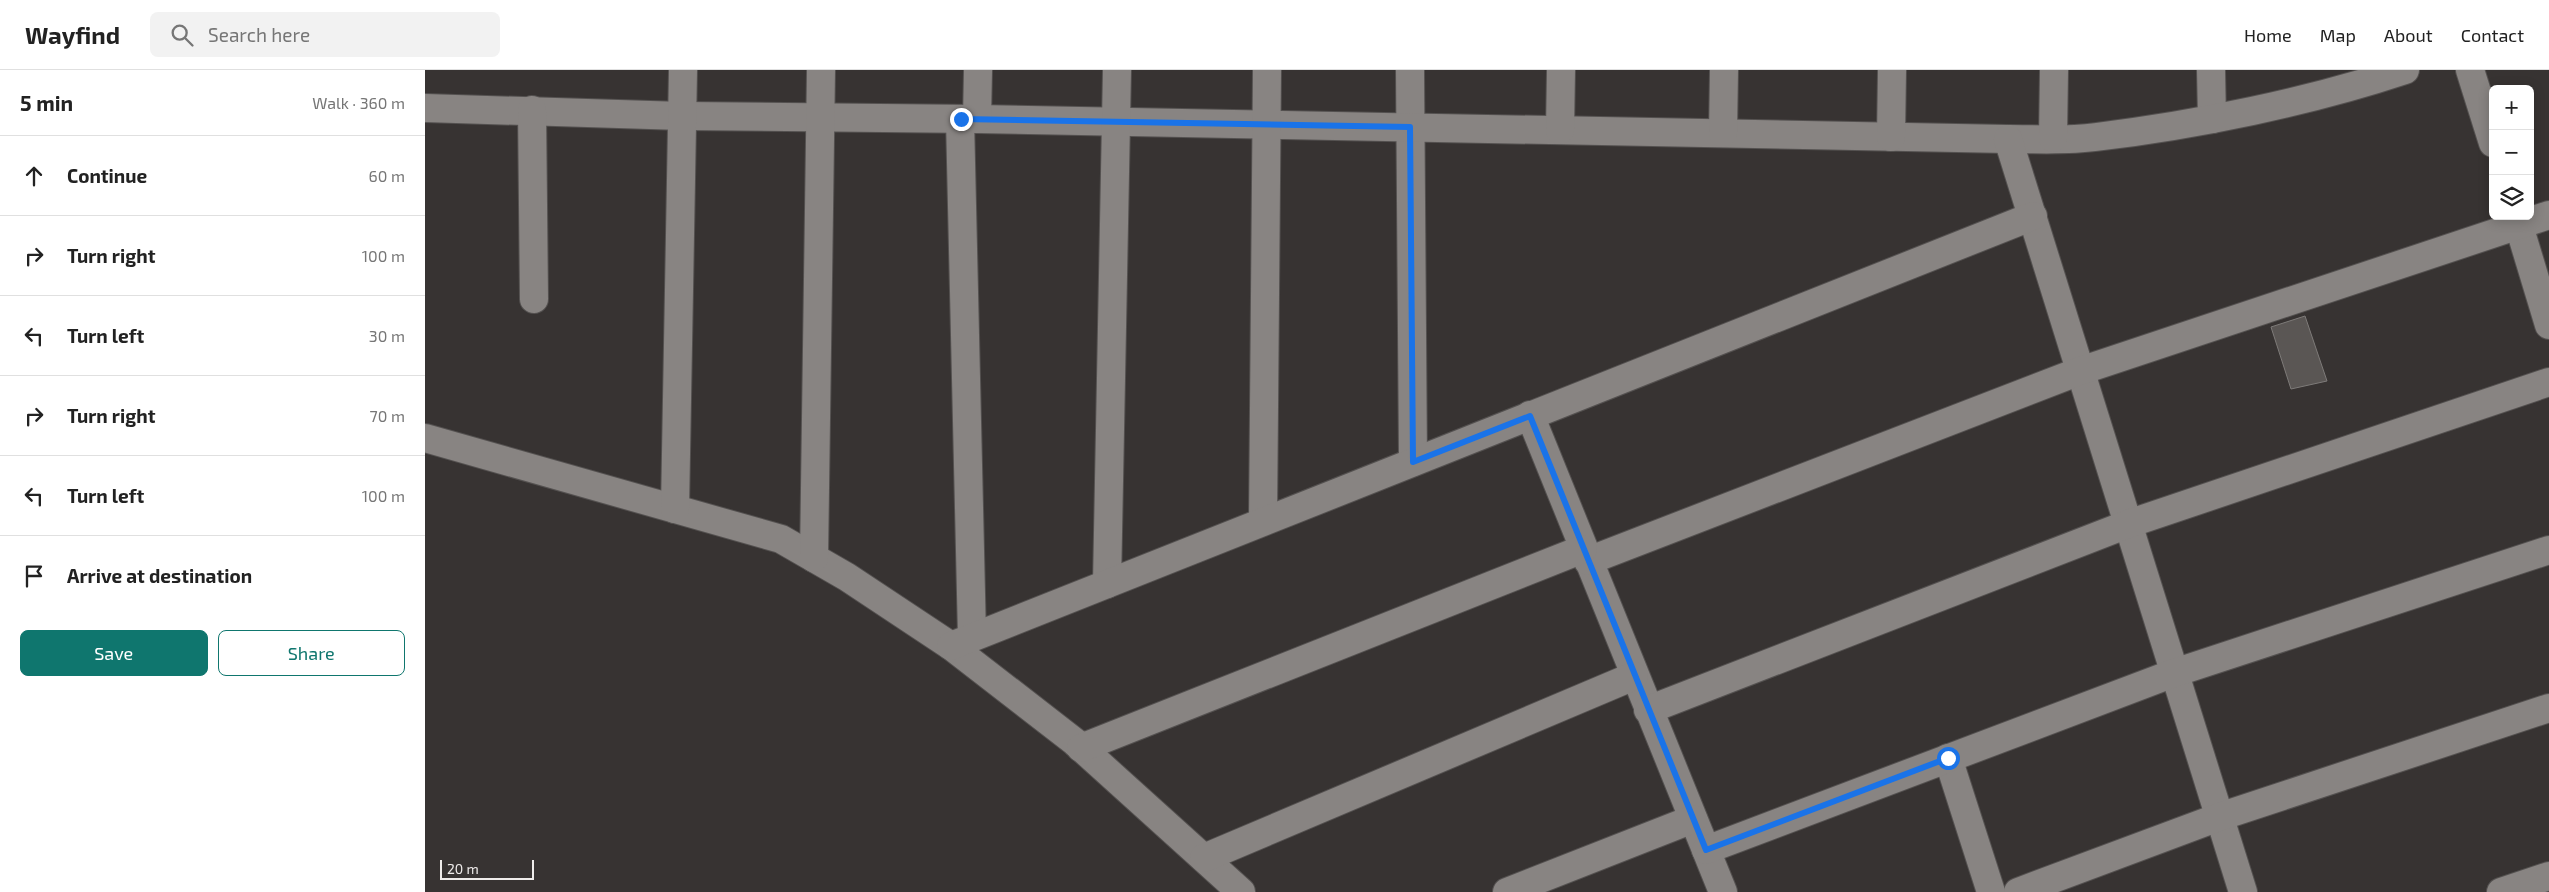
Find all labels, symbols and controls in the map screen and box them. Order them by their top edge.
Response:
search box [150,12,500,57]
text: Wayfind [25,20,120,49]
icon: search [168,21,196,49]
text: Search here [208,23,310,46]
text: Home [2244,24,2292,46]
text: Map [2320,24,2356,46]
text: About [2384,24,2433,46]
text: Contact [2461,24,2524,46]
map controls [2489,85,2534,220]
button: + [2489,85,2534,130]
text: 5 min [20,90,73,115]
text: Walk · 360 m [312,93,405,112]
route end [950,108,973,131]
button: − [2489,130,2534,175]
icon: ahead [20,162,48,190]
text: Continue [67,164,147,187]
text: 60 m [369,166,405,185]
button: layers [2489,175,2534,220]
icon: right [20,242,48,270]
text: Turn right [67,244,155,267]
text: 100 m [362,246,405,265]
icon: left [20,322,48,350]
text: Turn left [67,324,144,347]
text: 30 m [369,326,405,345]
icon: right [20,402,48,430]
text: Turn right [67,404,155,427]
text: 70 m [370,406,405,425]
icon: left [20,482,48,510]
text: Turn left [67,484,144,507]
text: 100 m [362,486,405,505]
icon: arrive [20,562,48,590]
text: Arrive at destination [67,564,252,587]
button: Save [20,630,208,676]
button: Share [218,630,405,676]
route start [1937,747,1960,770]
scale bar [440,857,534,880]
text: 20 m [447,860,479,877]

